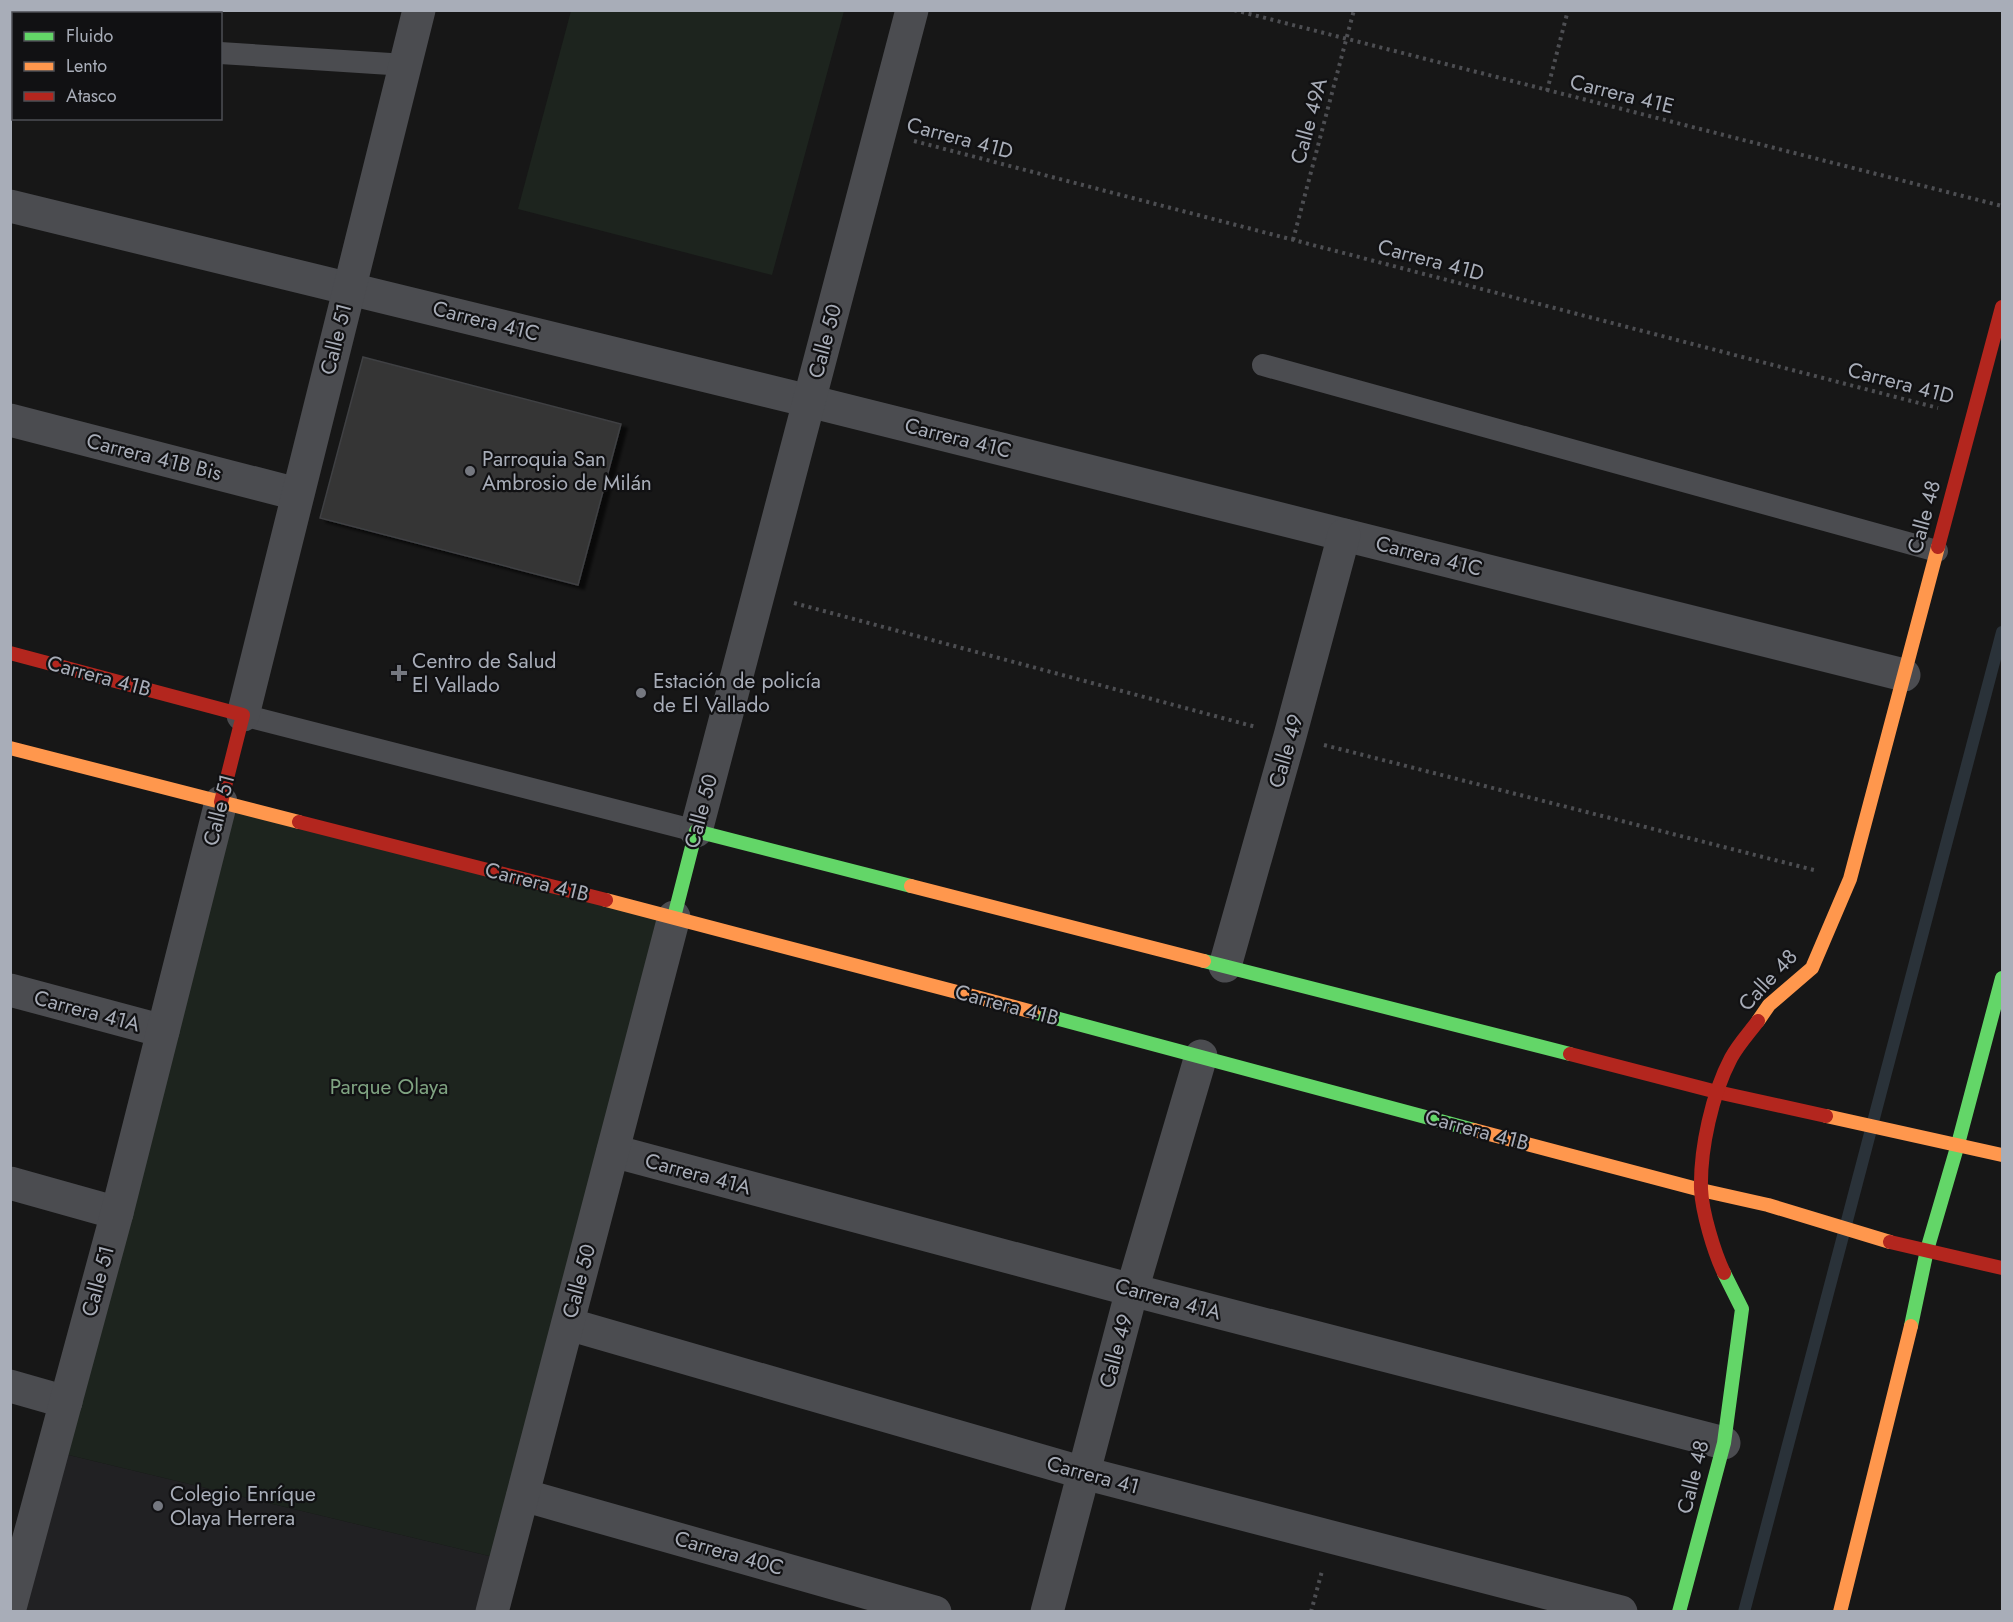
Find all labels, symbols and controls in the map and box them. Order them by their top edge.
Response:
legend [12,12,222,120]
text: Fluido [66,23,114,49]
text: Lento [66,53,107,79]
street label: Carrera 41E [1567,67,1677,121]
street label: Calle 49A [1283,74,1335,167]
text: Atasco [66,83,117,109]
street label: Carrera 41D [903,109,1017,167]
street label: Carrera 41D [1374,231,1488,289]
street label: Carrera 41C [429,293,543,349]
street label: Calle 51 [313,300,359,378]
street label: Calle 50 [801,301,849,381]
street label: Carrera 41D [1844,354,1958,412]
street label: Carrera 41C [901,410,1015,466]
street label: Carrera 41B Bis [83,426,225,488]
place label: Parroquia San Ambrosio de Milán [482,444,652,498]
marker: Parroquia San Ambrosio de Milán [463,464,477,478]
street label: Calle 48 [1900,477,1948,557]
street label: Carrera 41C [1372,528,1486,584]
place label: Centro de Salud El Vallado [412,646,556,700]
street label: Carrera 41B [44,648,154,704]
marker: Centro de Salud El Vallado [390,664,408,682]
place label: Estación de policía de El Vallado [653,666,821,720]
marker: Estación de policía de El Vallado [634,686,648,700]
street label: Calle 49 [1261,711,1311,791]
street label: Calle 51 [196,771,242,849]
street label: Calle 50 [677,771,725,851]
street label: Carrera 41B [482,855,592,909]
street label: Calle 48 [1731,942,1805,1018]
street label: Carrera 41B [952,977,1062,1033]
street label: Carrera 41A [31,982,143,1040]
park label: Parque Olaya [330,1072,448,1102]
street label: Carrera 41B [1422,1102,1532,1158]
street label: Carrera 41A [642,1145,754,1203]
street label: Calle 50 [555,1241,603,1321]
street label: Calle 51 [74,1242,122,1320]
street label: Carrera 41A [1112,1270,1224,1328]
street label: Calle 49 [1092,1311,1140,1391]
street label: Calle 48 [1669,1437,1717,1517]
street label: Carrera 41 [1043,1448,1143,1502]
place label: Colegio Enríque Olaya Herrera [170,1479,316,1533]
marker: Colegio Enríque Olaya Herrera [151,1499,165,1513]
street label: Carrera 40C [671,1523,787,1583]

